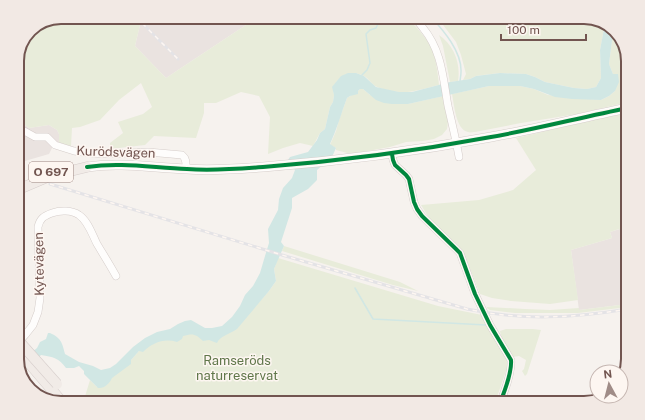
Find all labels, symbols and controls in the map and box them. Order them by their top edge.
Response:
scale bar [501,16,586,42]
text: 100 m [507,23,540,37]
street label: Kurödsvägen [76,143,156,161]
road number: O 697 [29,162,73,182]
street label: Kytevägen [31,232,47,296]
park label: Ramseröds naturreservat [196,353,278,383]
north arrow [589,364,629,404]
text: N [603,368,613,381]

